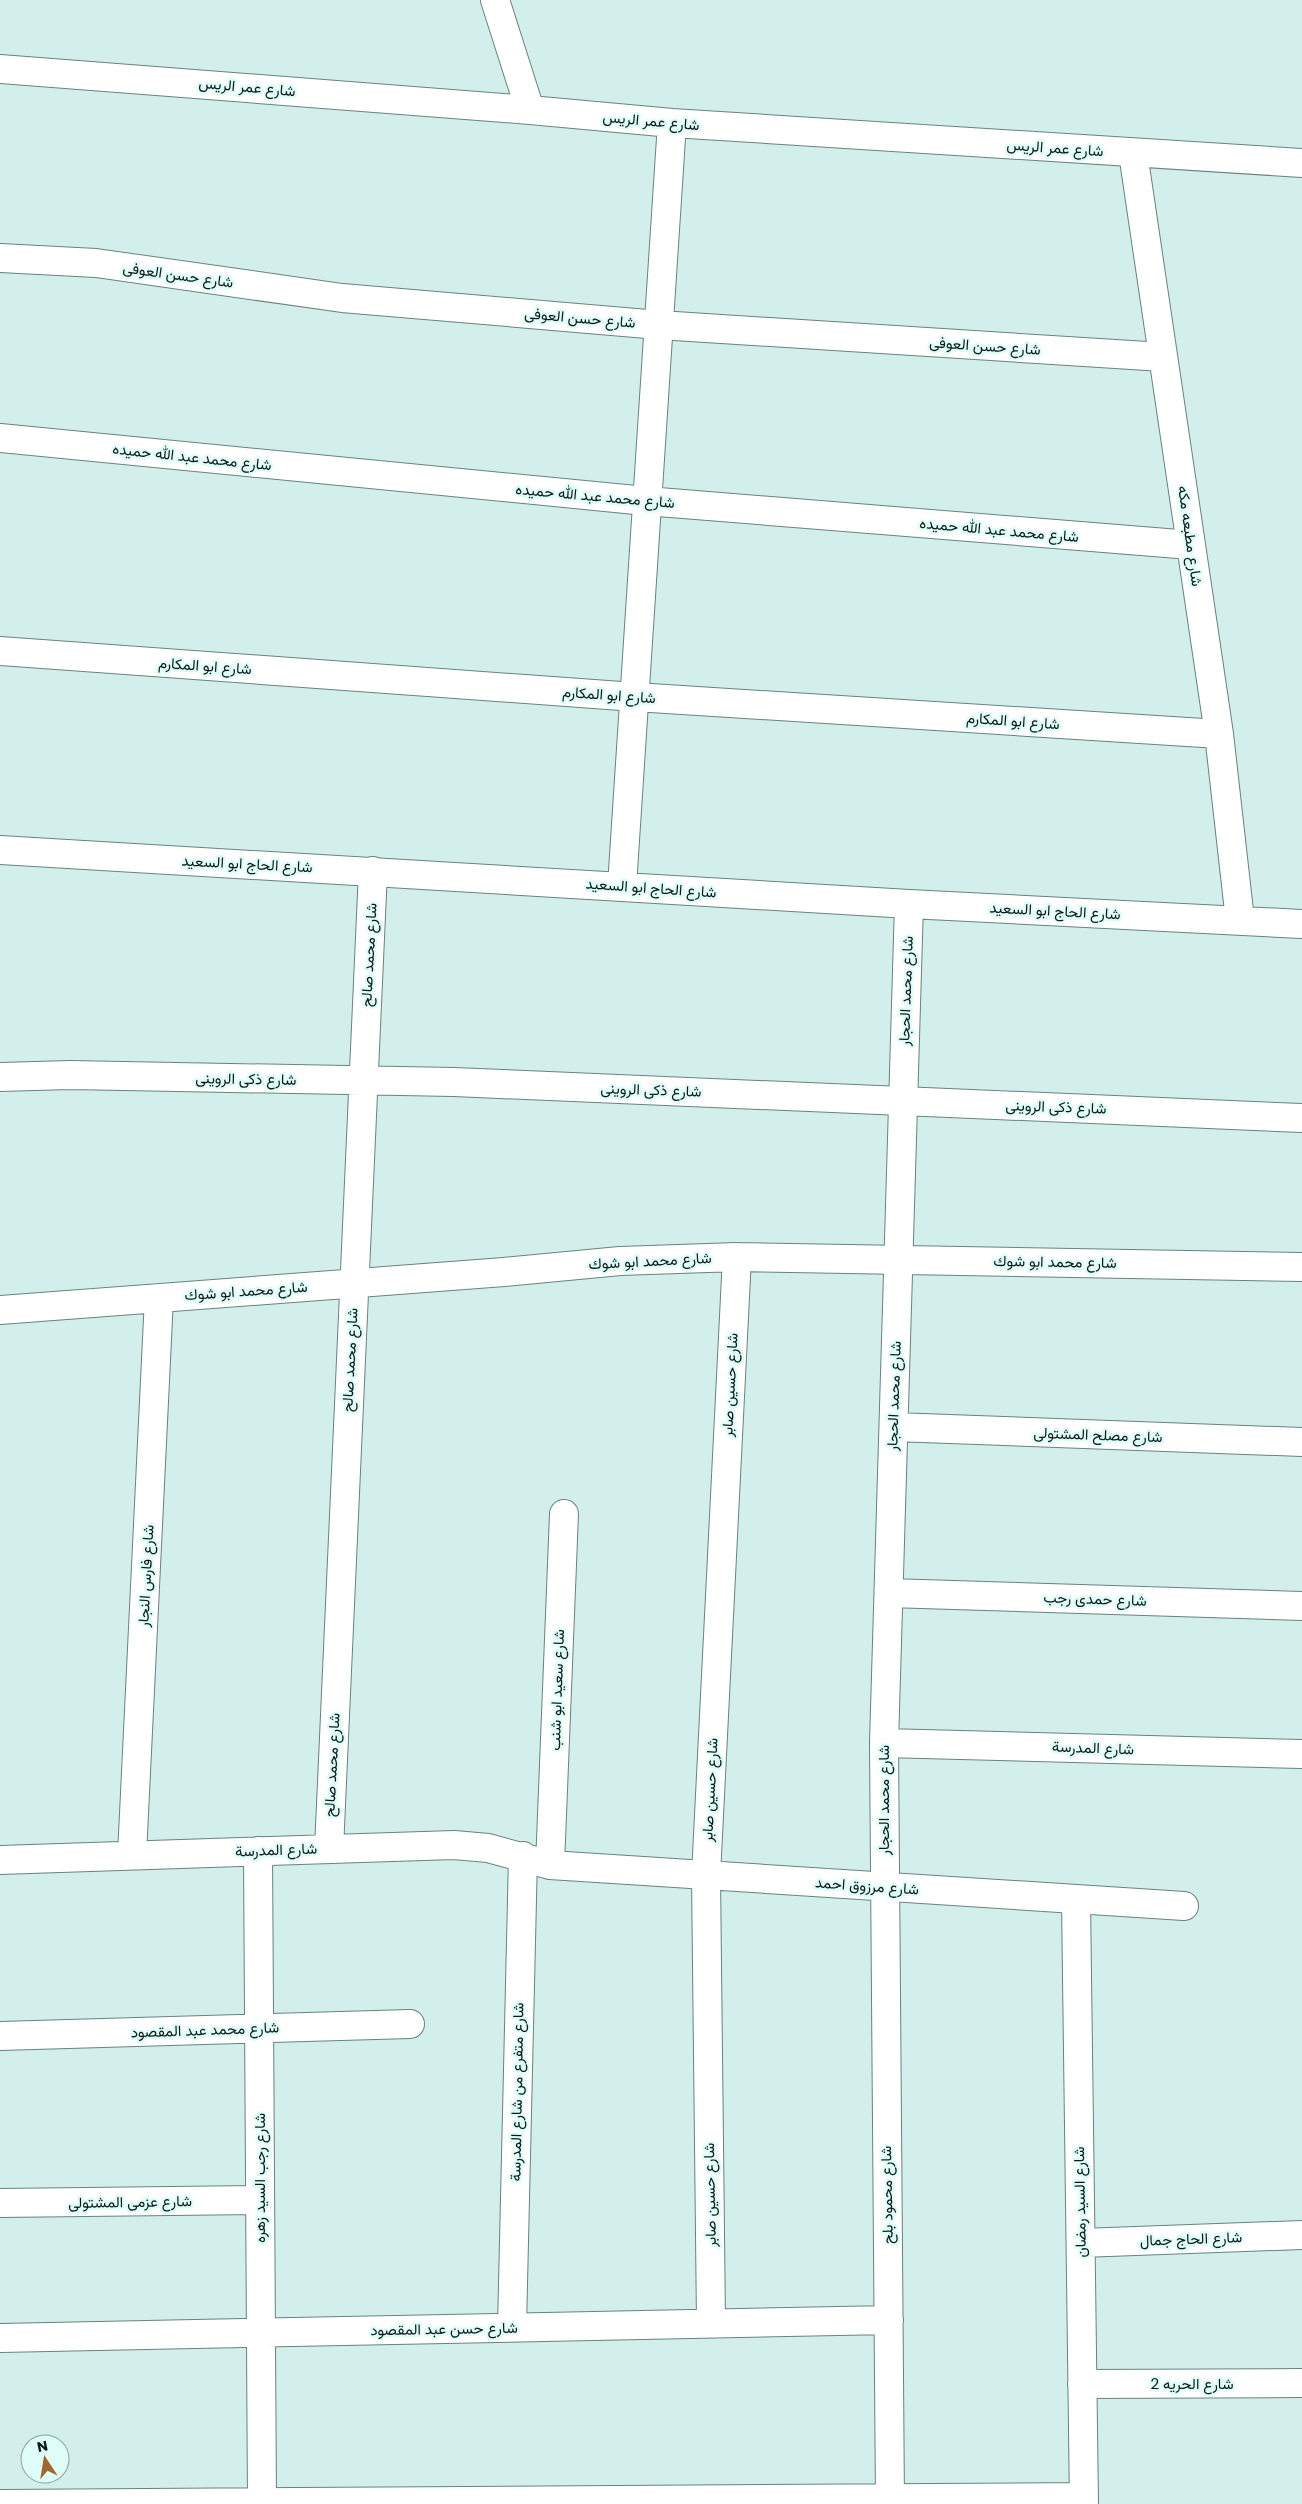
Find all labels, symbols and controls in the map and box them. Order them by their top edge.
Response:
street label: شارع عمر الريس [198,72,297,102]
street label: شارع عمر الريس [602,106,701,136]
street label: شارع عمر الريس [1006,134,1104,162]
street label: شارع حسن العوفى [121,256,235,294]
street label: شارع حسن العوفى [524,302,637,334]
street label: شارع حسن العوفى [929,331,1041,361]
street label: شارع محمد عبد الله حميده [111,438,273,476]
street label: شارع محمد عبد الله حميده [514,478,676,514]
street label: شارع مطبعه مكه [1172,484,1208,588]
street label: شارع محمد عبد الله حميده [918,512,1080,548]
street label: شارع ابو المكارم [158,652,253,680]
street label: شارع ابو المكارم [562,681,657,709]
street label: شارع ابو المكارم [966,707,1061,735]
street label: شارع الحاج ابو السعيد [181,850,313,878]
street label: شارع الحاج ابو السعيد [585,872,717,904]
street label: شارع الحاج ابو السعيد [989,897,1121,925]
street label: شارع محمد صالح [355,902,383,1008]
street label: شارع محمد الحجار [893,935,919,1047]
street label: شارع ذكى الروينى [195,1067,297,1091]
street label: شارع ذكى الروينى [600,1077,702,1103]
street label: شارع ذكى الروينى [1005,1094,1107,1120]
street label: شارع محمد ابو شوك [588,1247,712,1275]
street label: شارع محمد ابو شوك [993,1250,1117,1274]
street label: شارع محمد ابو شوك [184,1276,308,1306]
street label: شارع محمد صالح [336,1307,364,1413]
street label: شارع حسين صابر [716,1332,744,1439]
street label: شارع محمد الحجار [881,1340,907,1452]
street label: شارع مصلح المشتولى [1033,1422,1163,1448]
street label: شارع فارس النجار [132,1524,160,1629]
street label: شارع حمدى رجب [1043,1586,1147,1612]
street label: شارع سعيد ابو شنب [544,1629,570,1751]
street label: شارع محمد صالح [318,1712,346,1818]
street label: شارع المدرسة [1052,1736,1135,1760]
street label: شارع حسين صابر [696,1737,724,1844]
street label: شارع محمد الحجار [873,1745,895,1856]
street label: شارع المدرسة [235,1838,318,1862]
street label: شارع مرزوق احمد [814,1871,920,1901]
street label: شارع متفرع من شارع المدرسة [504,2002,530,2182]
street label: شارع محمد عبد المقصود [130,2016,280,2044]
street label: شارع رجب السيد زهره [249,2113,271,2243]
street label: شارع حسين صابر [698,2142,722,2248]
street label: شارع محمود بلح [875,2145,899,2244]
street label: شارع السيد رمضان [1068,2146,1092,2258]
street label: شارع عزمى المشتولى [68,2190,192,2214]
street label: شارع الحاج جمال [1139,2226,1243,2252]
street label: شارع حسن عبد المقصود [370,2317,518,2341]
street label: شارع الحريه 2 [1150,2373,1234,2395]
north arrow [20,2434,70,2484]
text: N [35,2435,50,2457]

